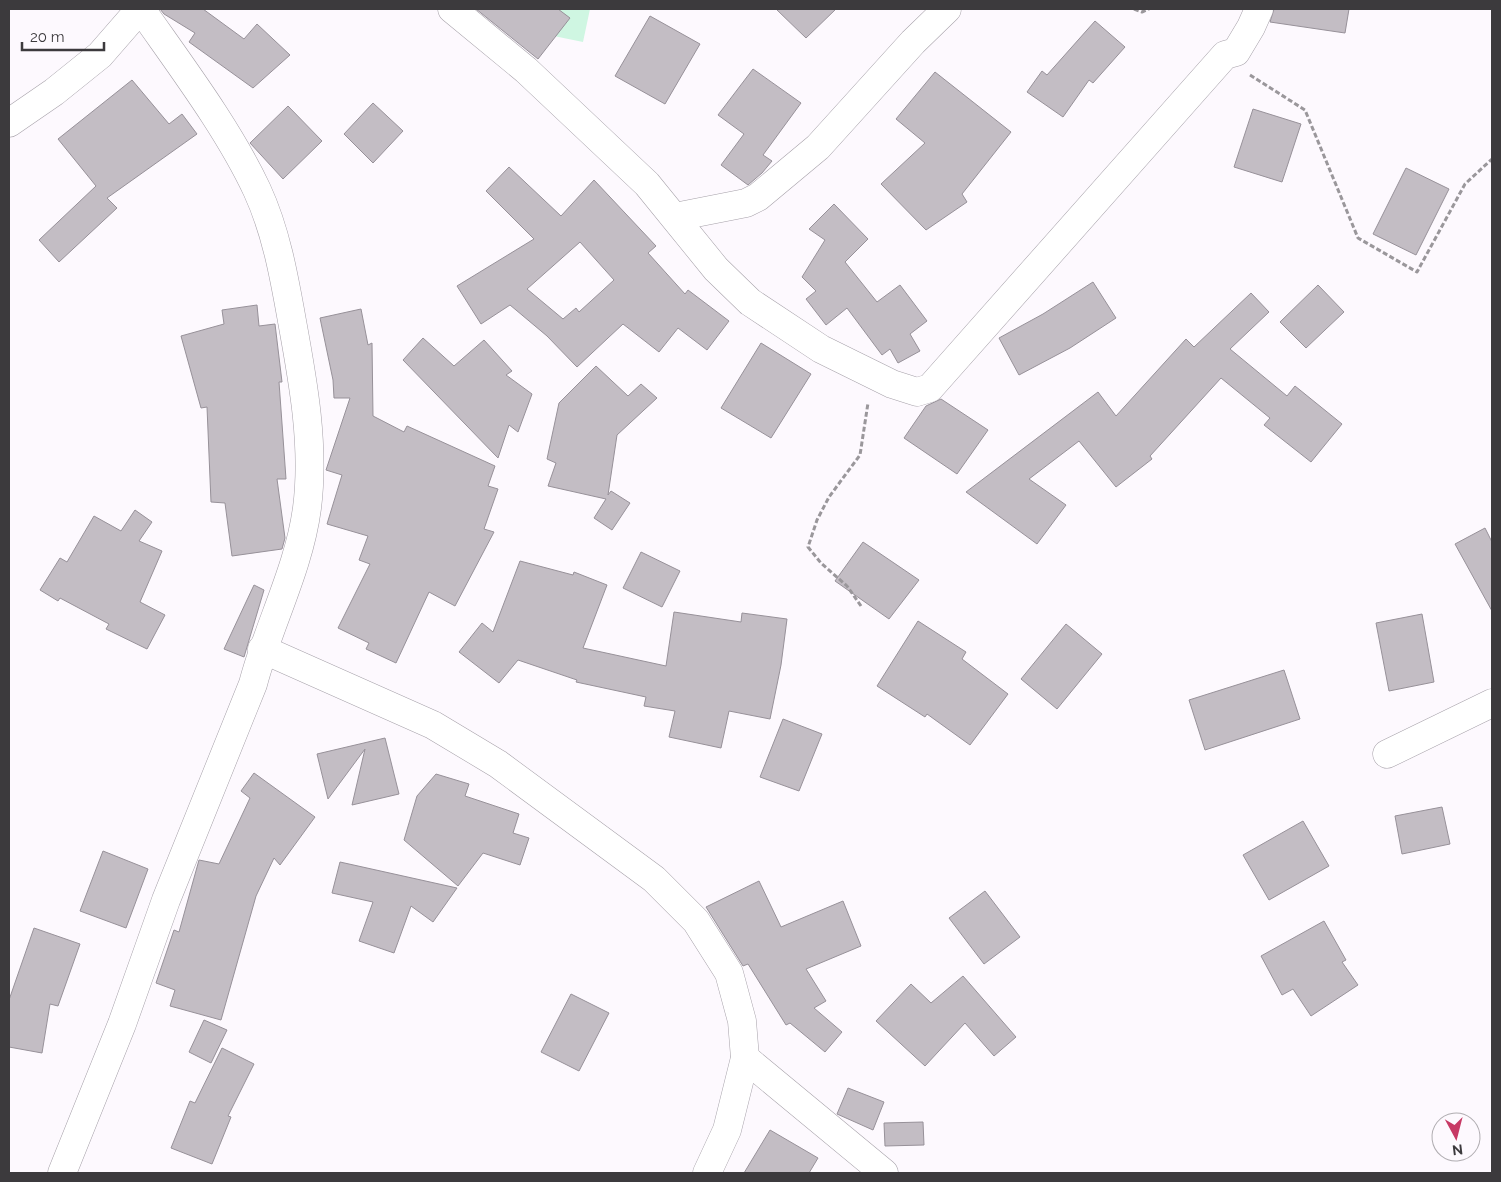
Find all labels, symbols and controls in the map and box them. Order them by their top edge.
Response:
scale bar [22,20,105,52]
text: 20 m [30,28,65,46]
north arrow [1431,1112,1481,1162]
text: N [1451,1141,1464,1158]

